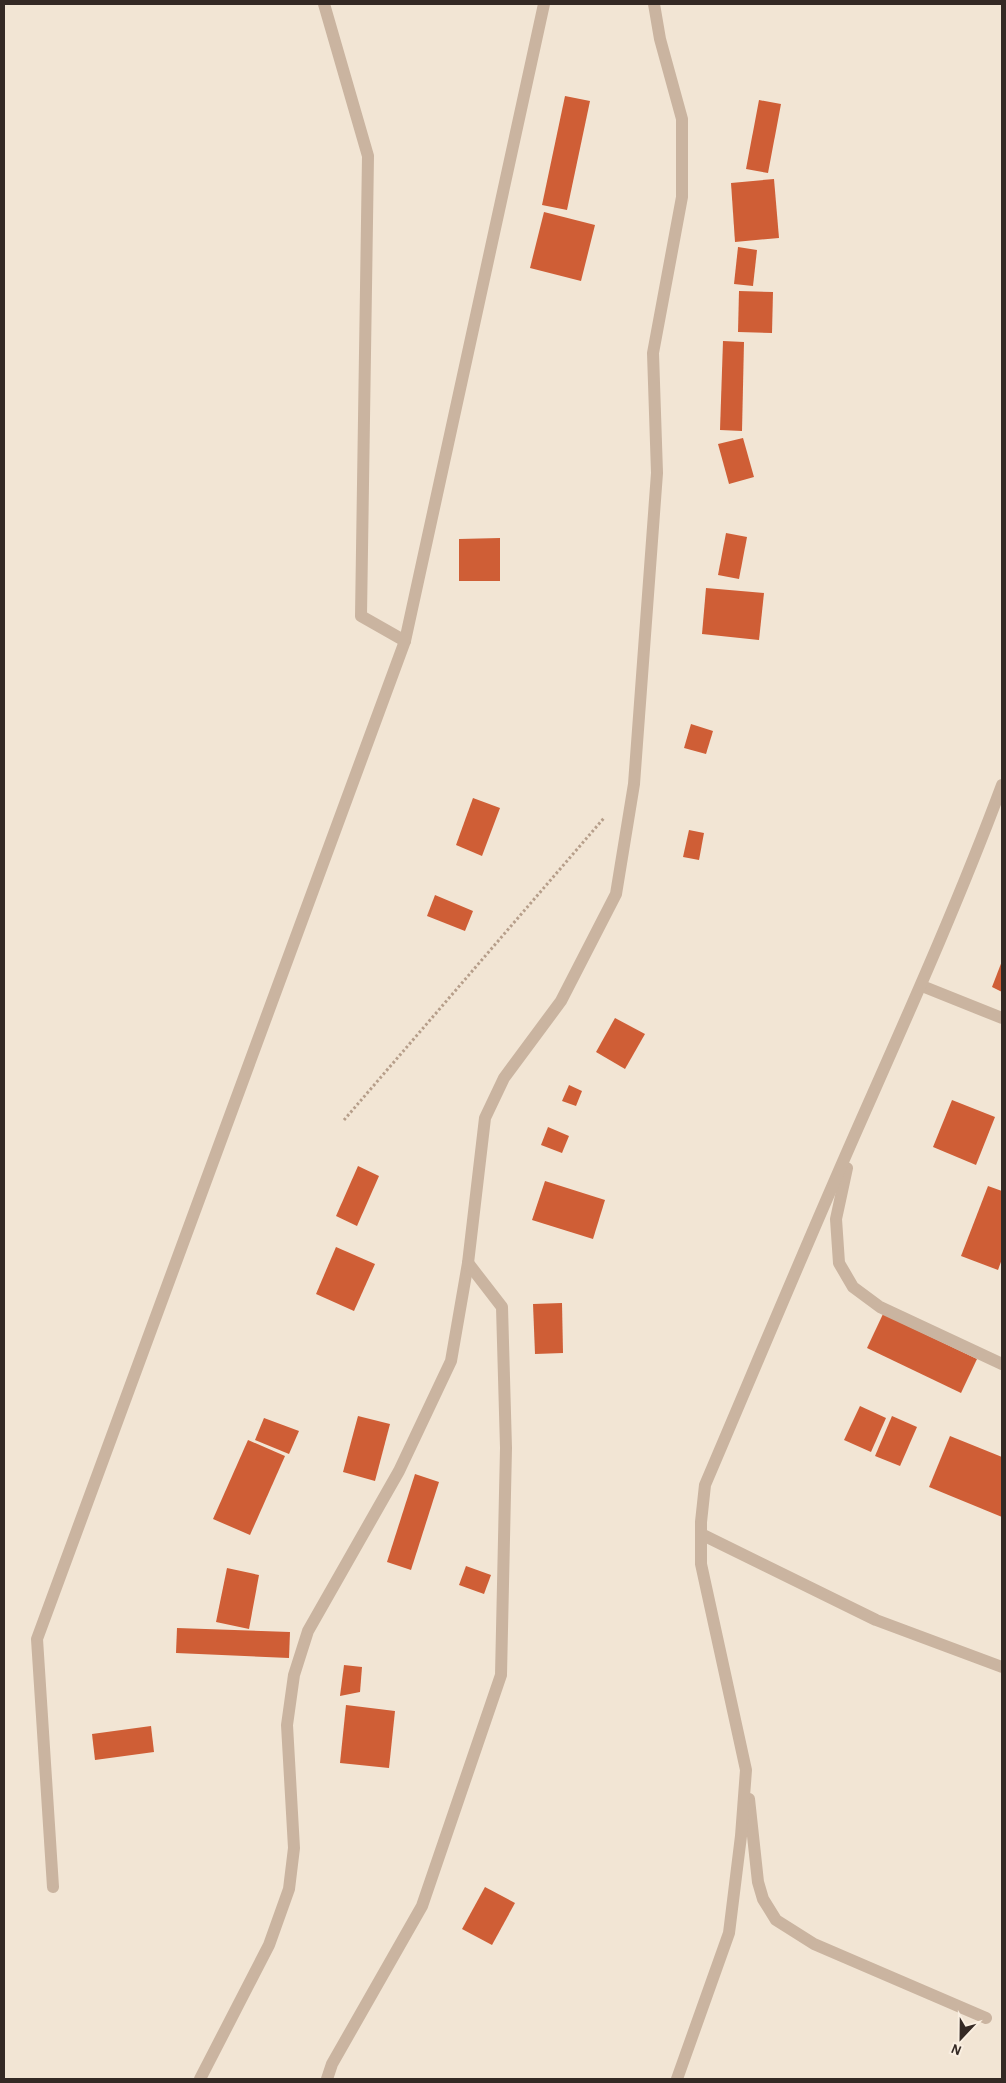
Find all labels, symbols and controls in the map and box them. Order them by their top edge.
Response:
north arrow [936,2013,986,2063]
text: N [949,2041,964,2057]

